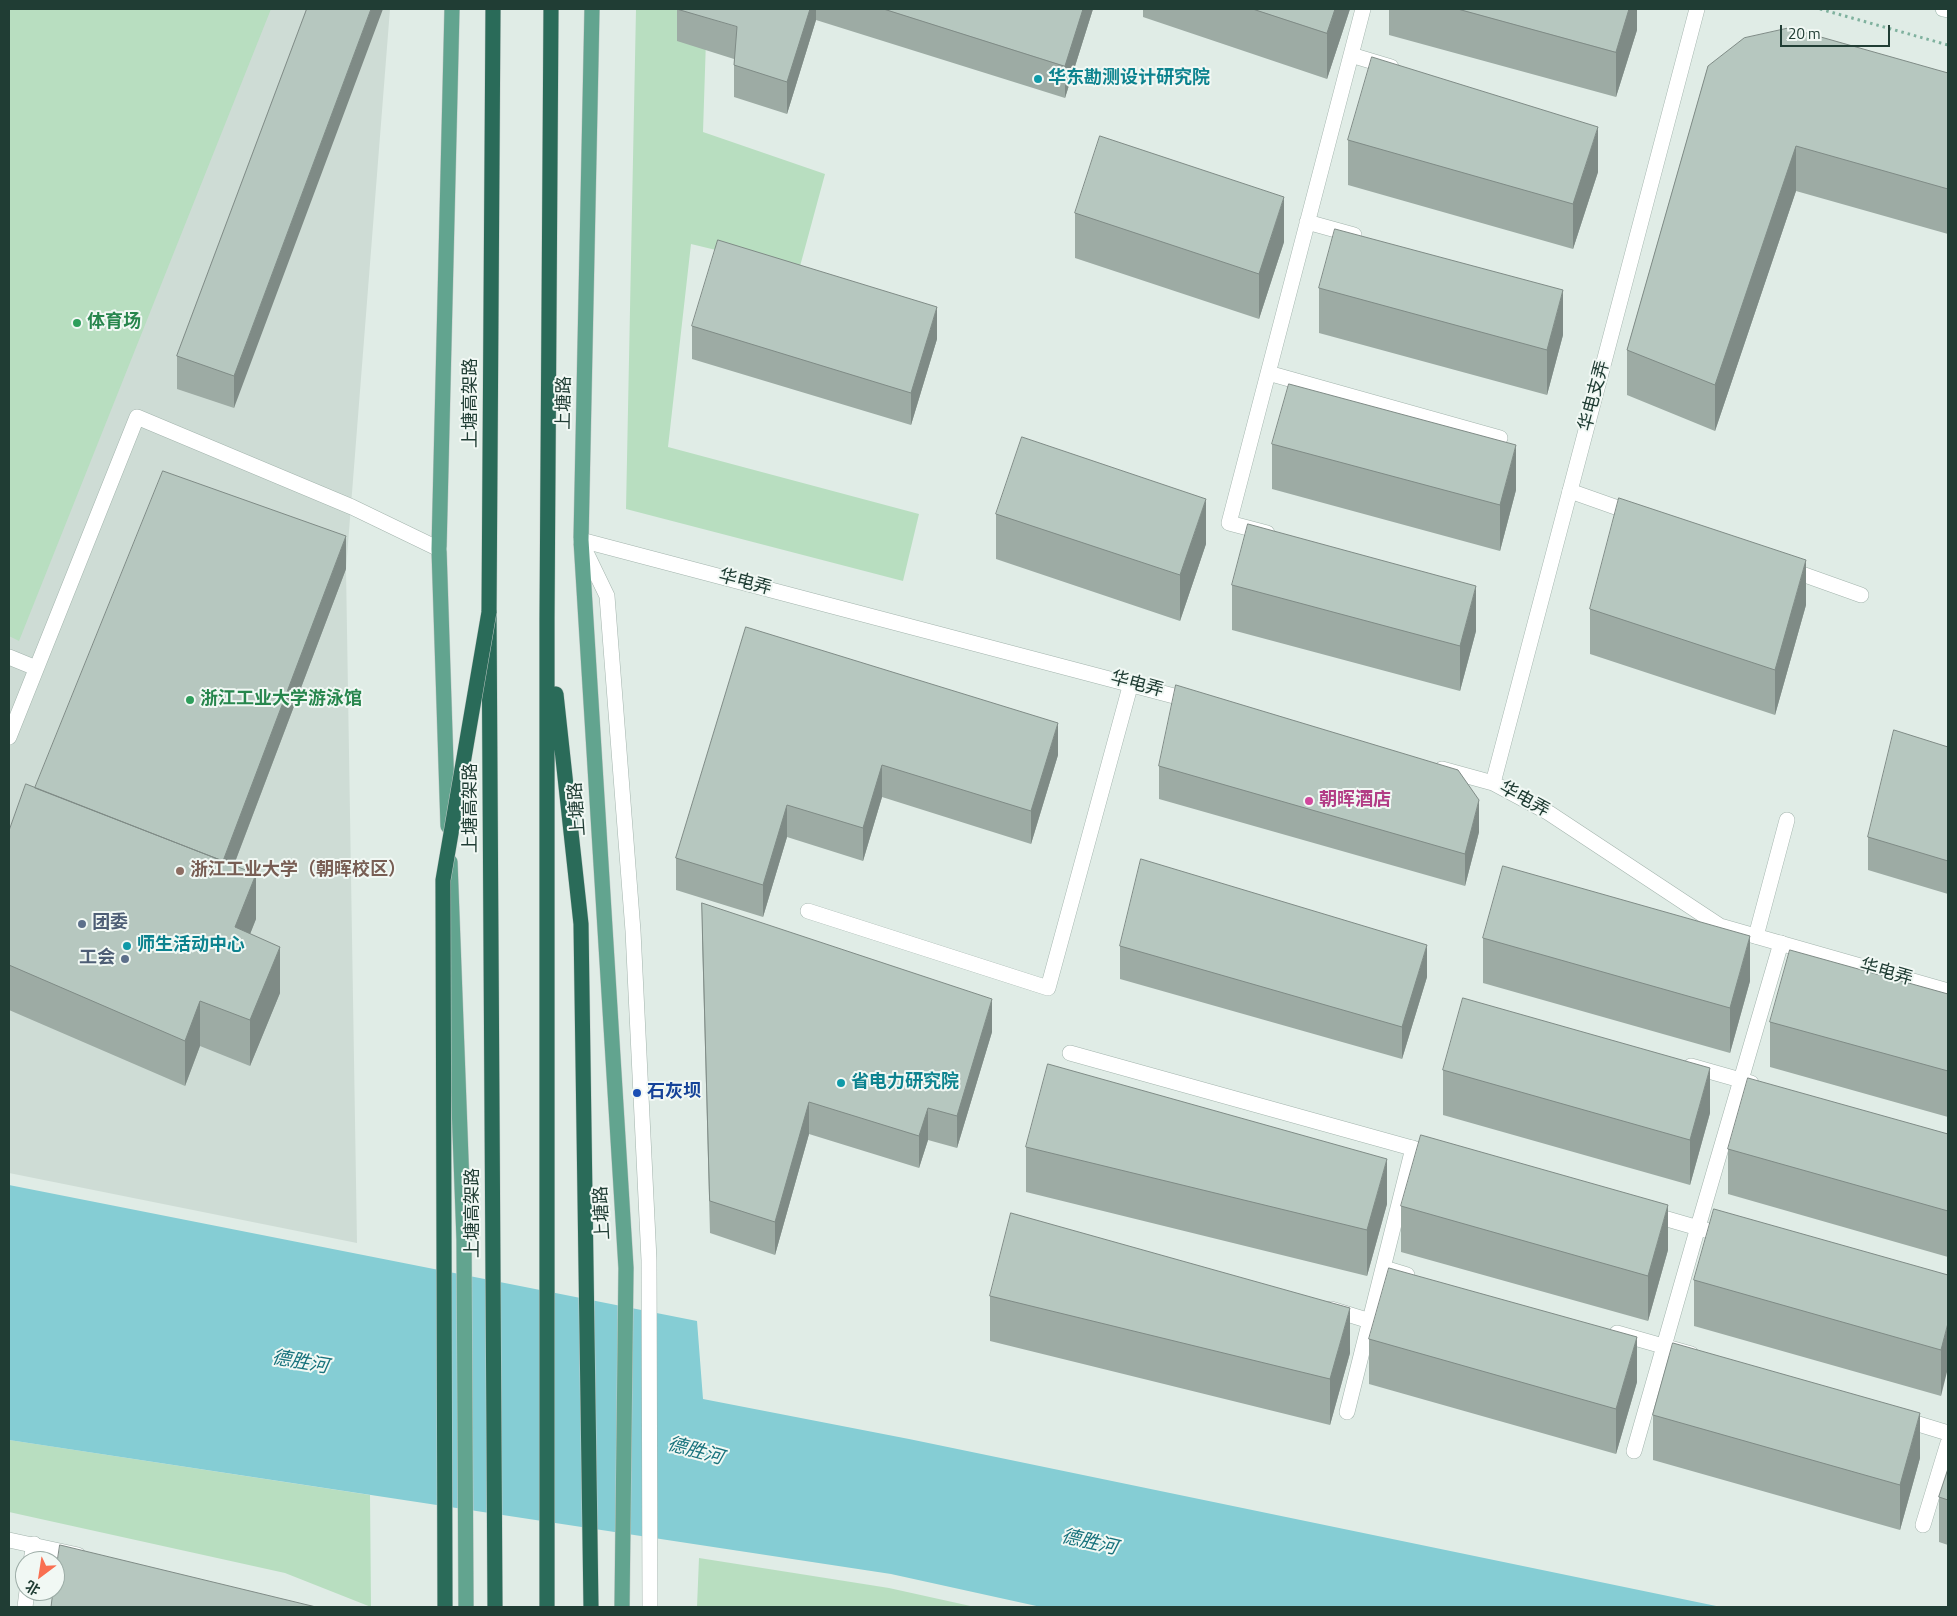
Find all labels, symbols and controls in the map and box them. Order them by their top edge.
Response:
scale bar [1782,15,1892,47]
text: 20 m [1788,22,1821,45]
place label: 华东勘测设计研究院 [1048,68,1210,90]
marker: 华东勘测设计研究院 [1032,73,1044,85]
place label: 体育场 [87,312,141,334]
marker: 体育场 [71,317,83,329]
street label: 上塘高架路 [461,358,483,448]
street label: 华电支弄 [1575,358,1615,434]
street label: 上塘路 [554,376,576,430]
street label: 华电弄 [716,566,774,600]
street label: 华电弄 [1108,668,1166,702]
place label: 浙江工业大学游泳馆 [200,689,362,711]
marker: 浙江工业大学游泳馆 [184,694,196,706]
street label: 上塘高架路 [461,763,483,853]
street label: 华电弄 [1495,777,1553,823]
street label: 上塘路 [565,781,591,837]
place label: 朝晖酒店 [1319,790,1391,812]
marker: 朝晖酒店 [1303,795,1315,807]
place label: 浙江工业大学（朝晖校区） [190,860,406,882]
marker: 浙江工业大学（朝晖校区） [174,865,186,877]
place label: 团委 [92,913,128,935]
marker: 团委 [76,918,88,930]
place label: 师生活动中心 [137,935,245,957]
marker: 师生活动中心 [121,940,133,952]
place label: 工会 [79,948,115,970]
marker: 工会 [119,953,131,965]
street label: 华电弄 [1857,955,1915,991]
place label: 省电力研究院 [851,1072,959,1094]
marker: 省电力研究院 [835,1077,847,1089]
place label: 石灰坝 [647,1082,701,1104]
marker: 石灰坝 [631,1087,643,1099]
street label: 上塘高架路 [463,1168,485,1258]
street label: 上塘路 [591,1185,615,1241]
water label: 德胜河 [270,1347,330,1379]
water label: 德胜河 [665,1434,725,1470]
water label: 德胜河 [1059,1525,1119,1561]
north arrow [15,1551,65,1601]
text: 北 [21,1576,44,1601]

